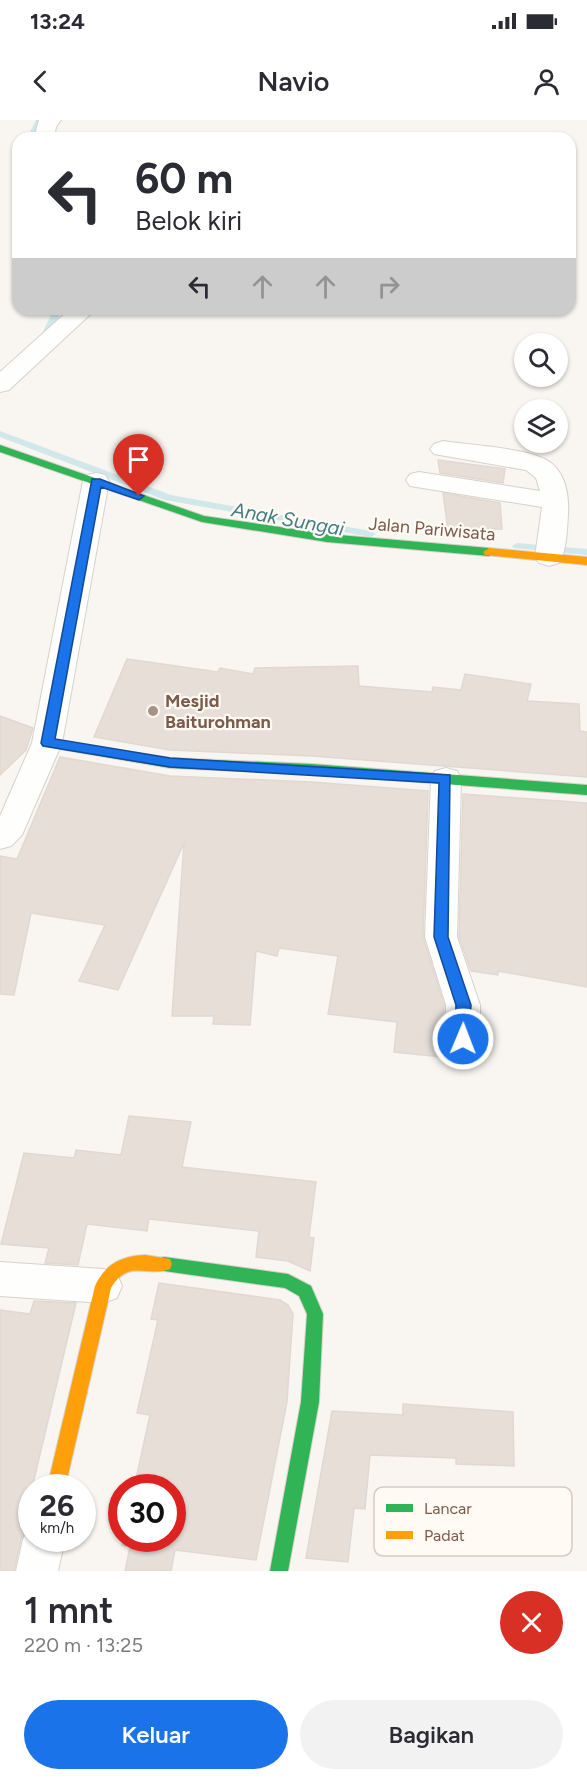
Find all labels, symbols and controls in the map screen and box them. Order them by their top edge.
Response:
text: 13:24 [30,8,85,35]
icon: back [24,65,57,98]
text: Navio [258,65,329,98]
icon: person [530,65,563,98]
text: 60 m [135,153,233,204]
icon: left [36,156,114,234]
text: Belok kiri [135,204,242,237]
icon: left [183,270,216,303]
icon: ahead [246,270,279,303]
icon: ahead [309,270,342,303]
icon: right [372,270,405,303]
map controls [514,333,568,453]
button: search [514,333,568,387]
button: layers [514,399,568,453]
pin [113,434,164,496]
icon: arrive [122,443,155,476]
water label: Anak Sungai [229,497,347,541]
street label: Jalan Pariwisata [368,512,496,546]
place label: Mesjid Baiturohman [165,690,271,733]
marker: Mesjid Baiturohman [146,704,160,718]
position arrow [431,1007,495,1071]
speed limit sign: 30 [108,1474,186,1552]
text: 26 [40,1487,74,1524]
legend [374,1487,572,1556]
text: Lancar [424,1499,472,1518]
text: km/h [40,1519,74,1537]
text: Padat [424,1526,465,1545]
text: 1 mnt [24,1589,113,1632]
button: close [500,1591,563,1654]
text: 220 m · 13:25 [24,1633,143,1657]
button: Keluar [24,1700,288,1769]
button: Bagikan [300,1700,563,1769]

